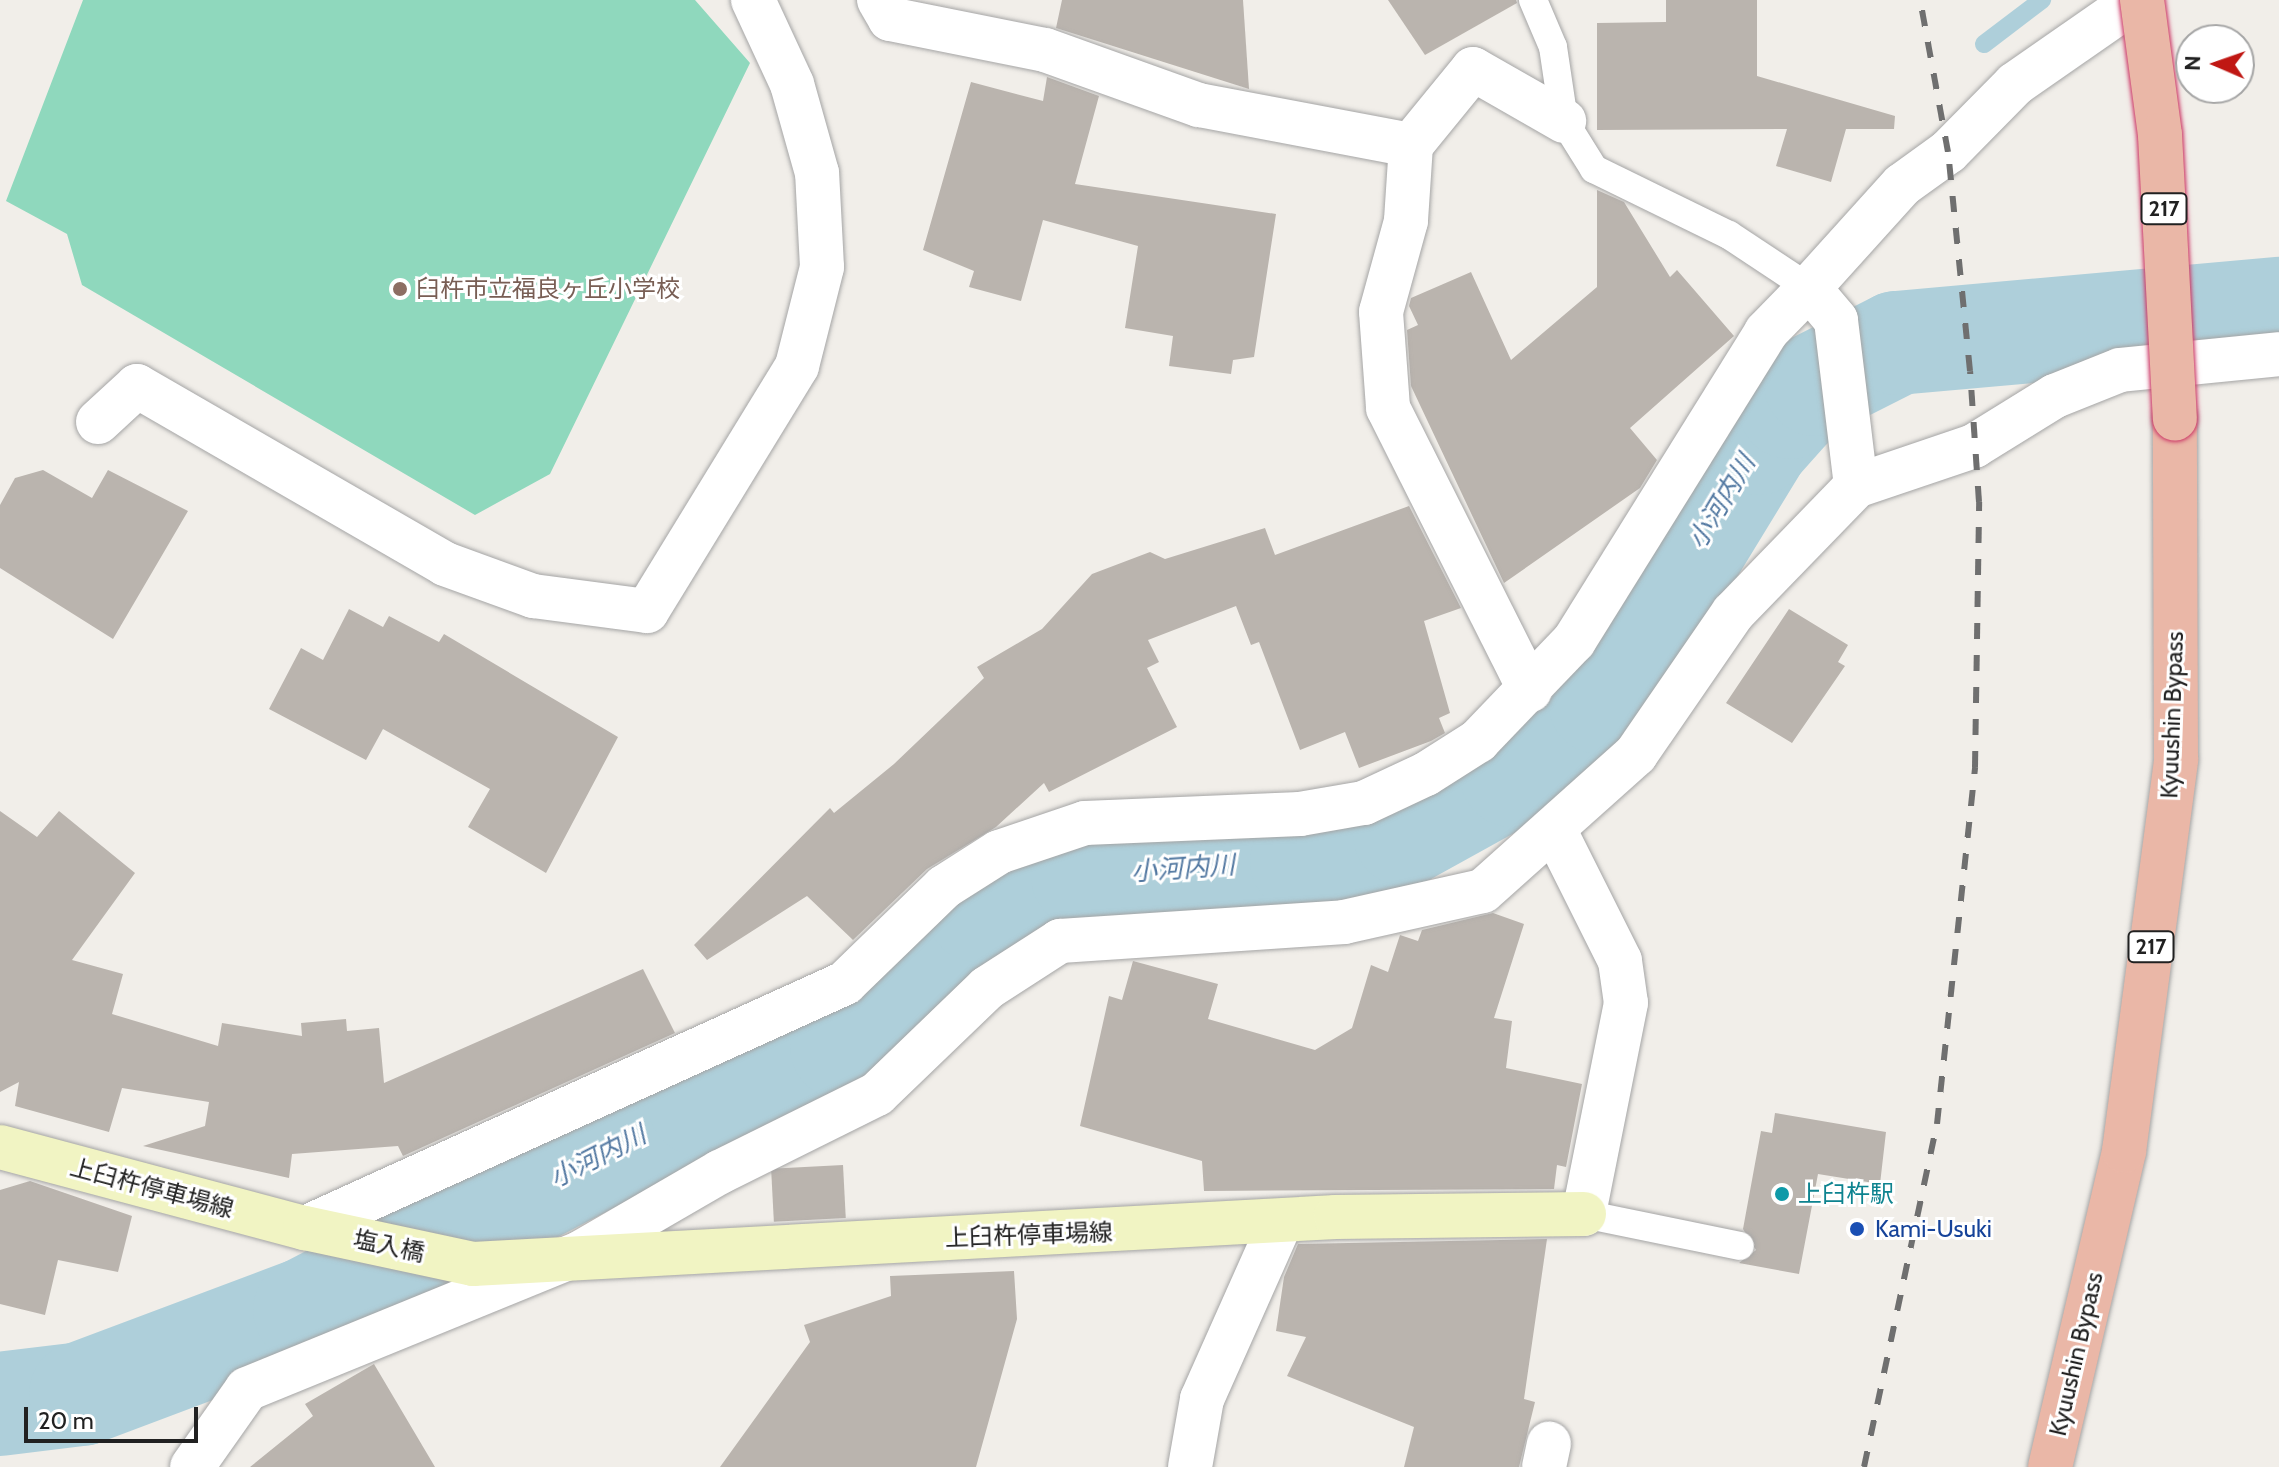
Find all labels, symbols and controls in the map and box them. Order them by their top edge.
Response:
north arrow [2175,24,2255,104]
text: N [2179,55,2206,71]
road number: 217 [2140,191,2188,227]
place label: 臼杵市立福良ヶ丘小学校 [416,275,680,303]
marker: 臼杵市立福良ヶ丘小学校 [391,280,409,298]
water label: 小河内川 [1682,449,1762,555]
street label: Kyuushin Bypass [2155,631,2189,799]
water label: 小河内川 [1130,850,1236,888]
road number: 217 [2127,929,2175,965]
water label: 小河内川 [545,1119,651,1195]
street label: 上臼杵停車場線 [67,1152,237,1224]
place label: 上臼杵駅 [1798,1180,1894,1208]
marker: 上臼杵駅 [1773,1185,1791,1203]
place label: Kami-Usuki [1875,1215,1992,1243]
street label: 上臼杵停車場線 [945,1218,1113,1252]
marker: Kami-Usuki [1846,1218,1868,1240]
street label: 塩入橋 [351,1224,427,1268]
street label: Kyuushin Bypass [2043,1269,2109,1439]
scale bar [28,1391,202,1441]
text: 20 m [38,1406,94,1435]

